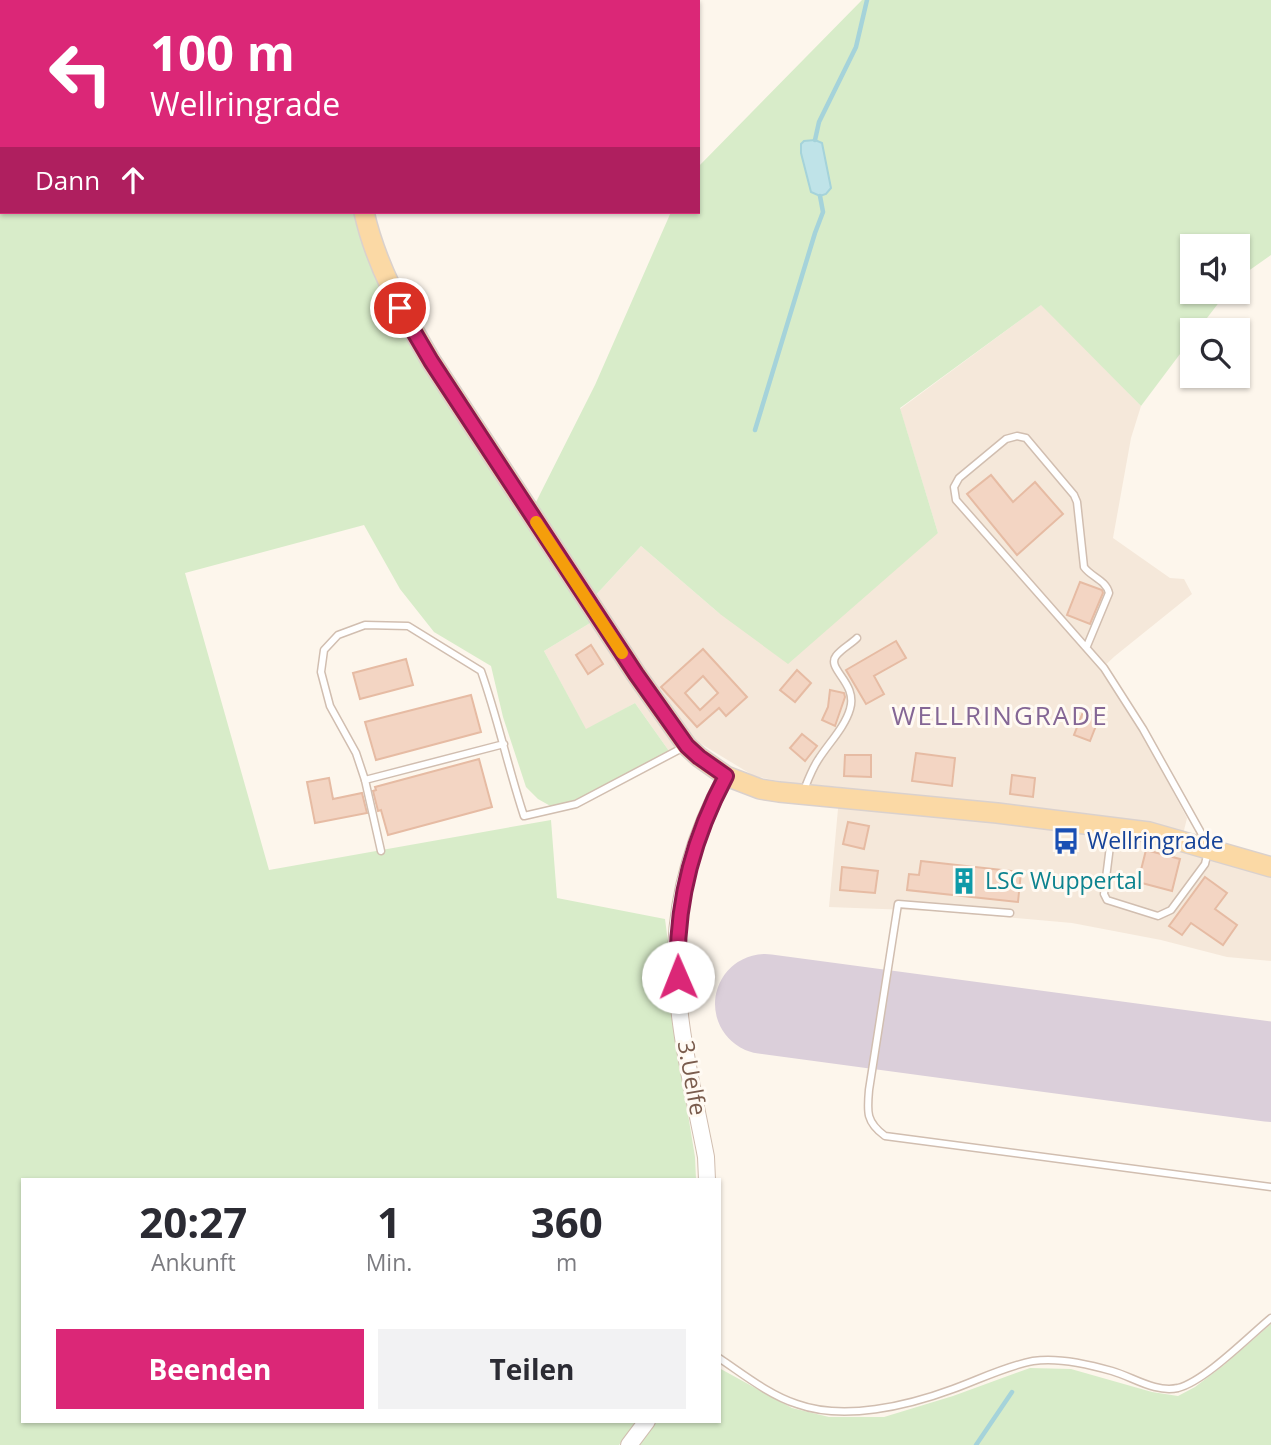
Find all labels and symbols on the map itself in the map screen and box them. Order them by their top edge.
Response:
pin [370,278,430,338]
district label: WELLRINGRADE [891,697,1109,733]
place label: Wellringrade [1087,824,1224,856]
bus stop icon: Wellringrade [1051,826,1081,856]
place label: LSC Wuppertal [985,864,1143,896]
building icon: LSC Wuppertal [949,866,979,896]
position arrow [641,940,715,1014]
street label: 3.Uelfe [671,1038,715,1118]

